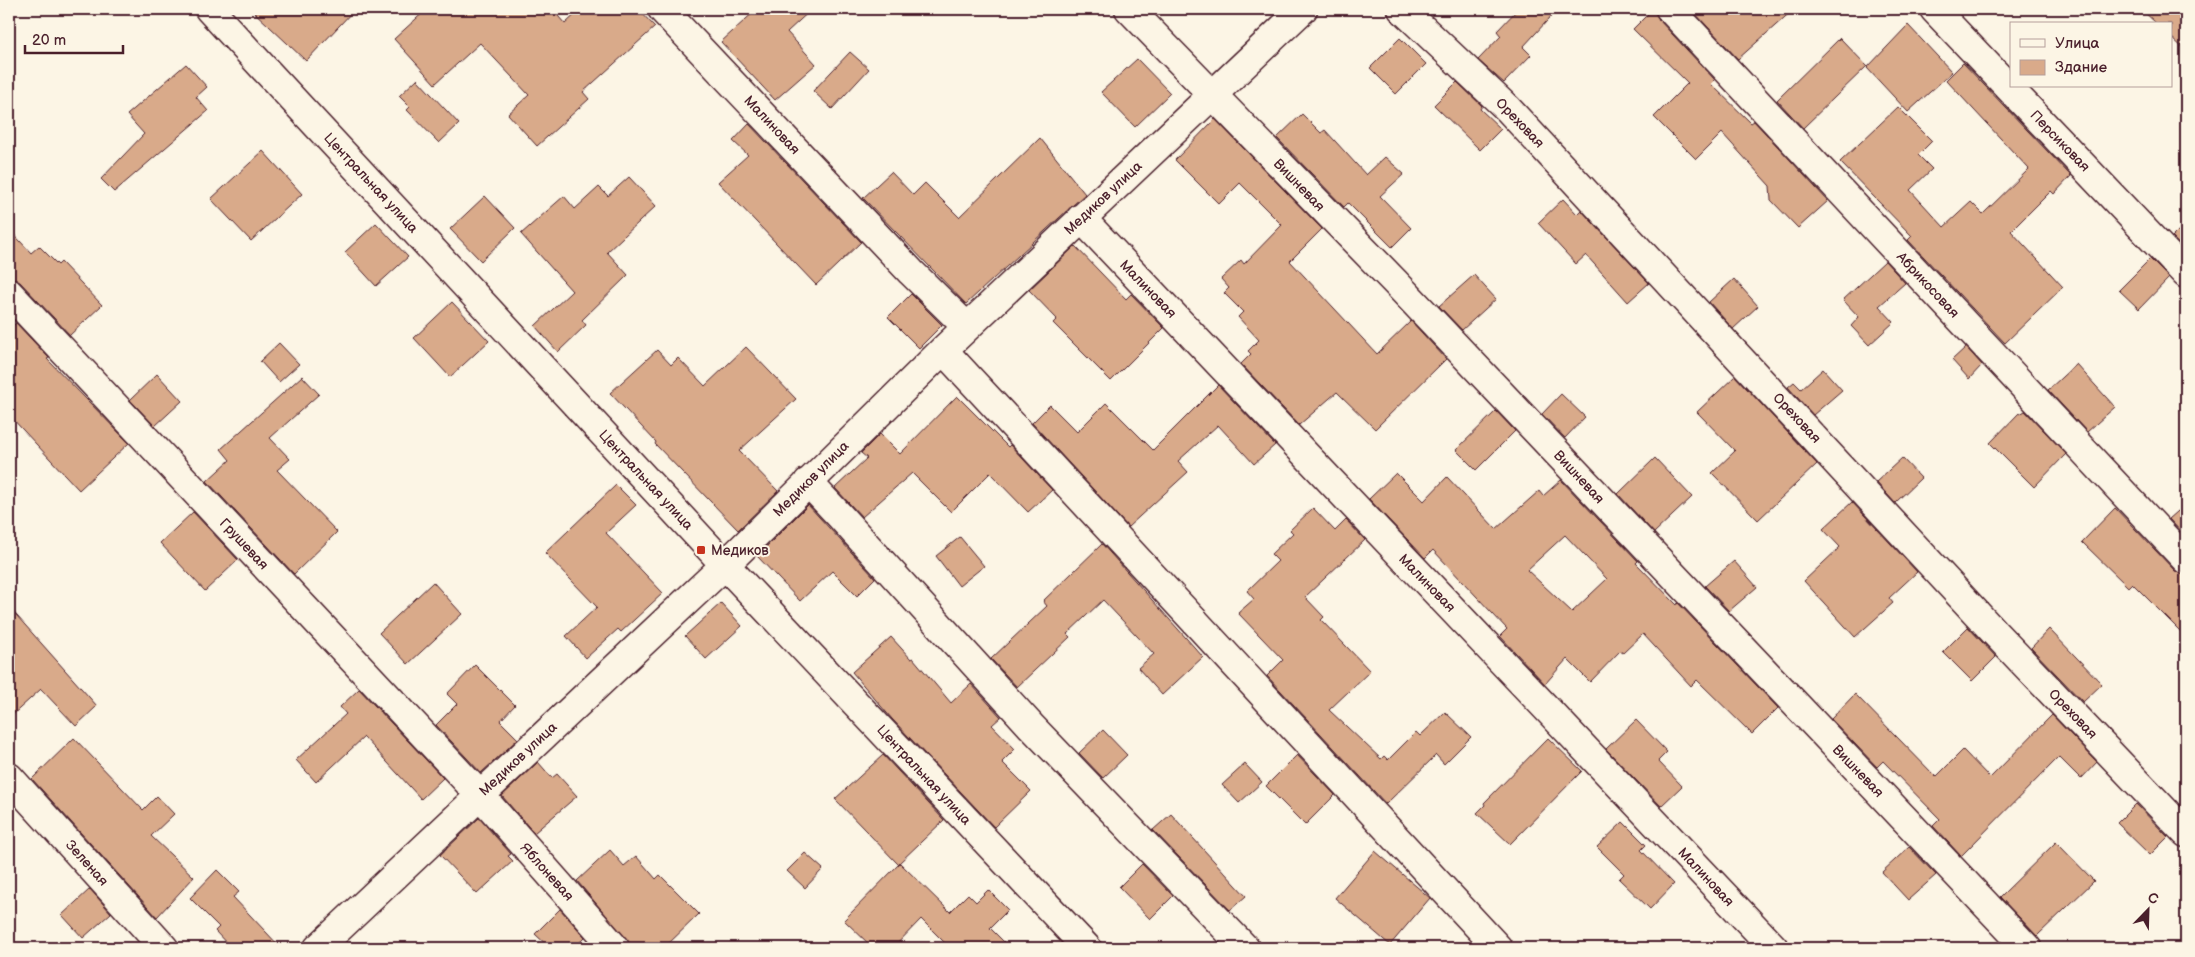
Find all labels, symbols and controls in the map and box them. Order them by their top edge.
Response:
scale bar [25,22,122,54]
legend [2010,22,2172,88]
text: 20 m [32,31,66,50]
text: Улица [2055,34,2100,53]
text: Здание [2055,58,2107,77]
street label: Малиновая [740,92,804,158]
street label: Ореховая [1492,95,1548,152]
street label: Персиковая [2027,107,2094,175]
street label: Центральная улица [320,129,422,237]
street label: Вишневая [1270,155,1328,215]
street label: Медиков улица [1061,157,1146,238]
street label: Абрикосовая [1892,248,1963,322]
street label: Малиновая [1116,256,1180,322]
street label: Ореховая [1769,389,1825,447]
street label: Центральная улица [595,426,697,534]
street label: Медиков улица [770,437,853,520]
street label: Вишневая [1550,447,1608,507]
street label: Грушевая [216,515,272,573]
place label: Медиков [711,542,769,559]
marker: Медиков [695,544,707,556]
street label: Малиновая [1395,550,1459,616]
street label: Ореховая [2045,686,2101,743]
street label: Медиков улица [476,718,561,799]
street label: Центральная улица [873,721,975,829]
street label: Вишневая [1829,741,1887,801]
street label: Зеленая [62,837,112,890]
street label: Яблоневая [517,840,578,905]
street label: Малиновая [1674,844,1738,910]
north arrow [2122,884,2172,934]
text: С [2145,889,2161,908]

